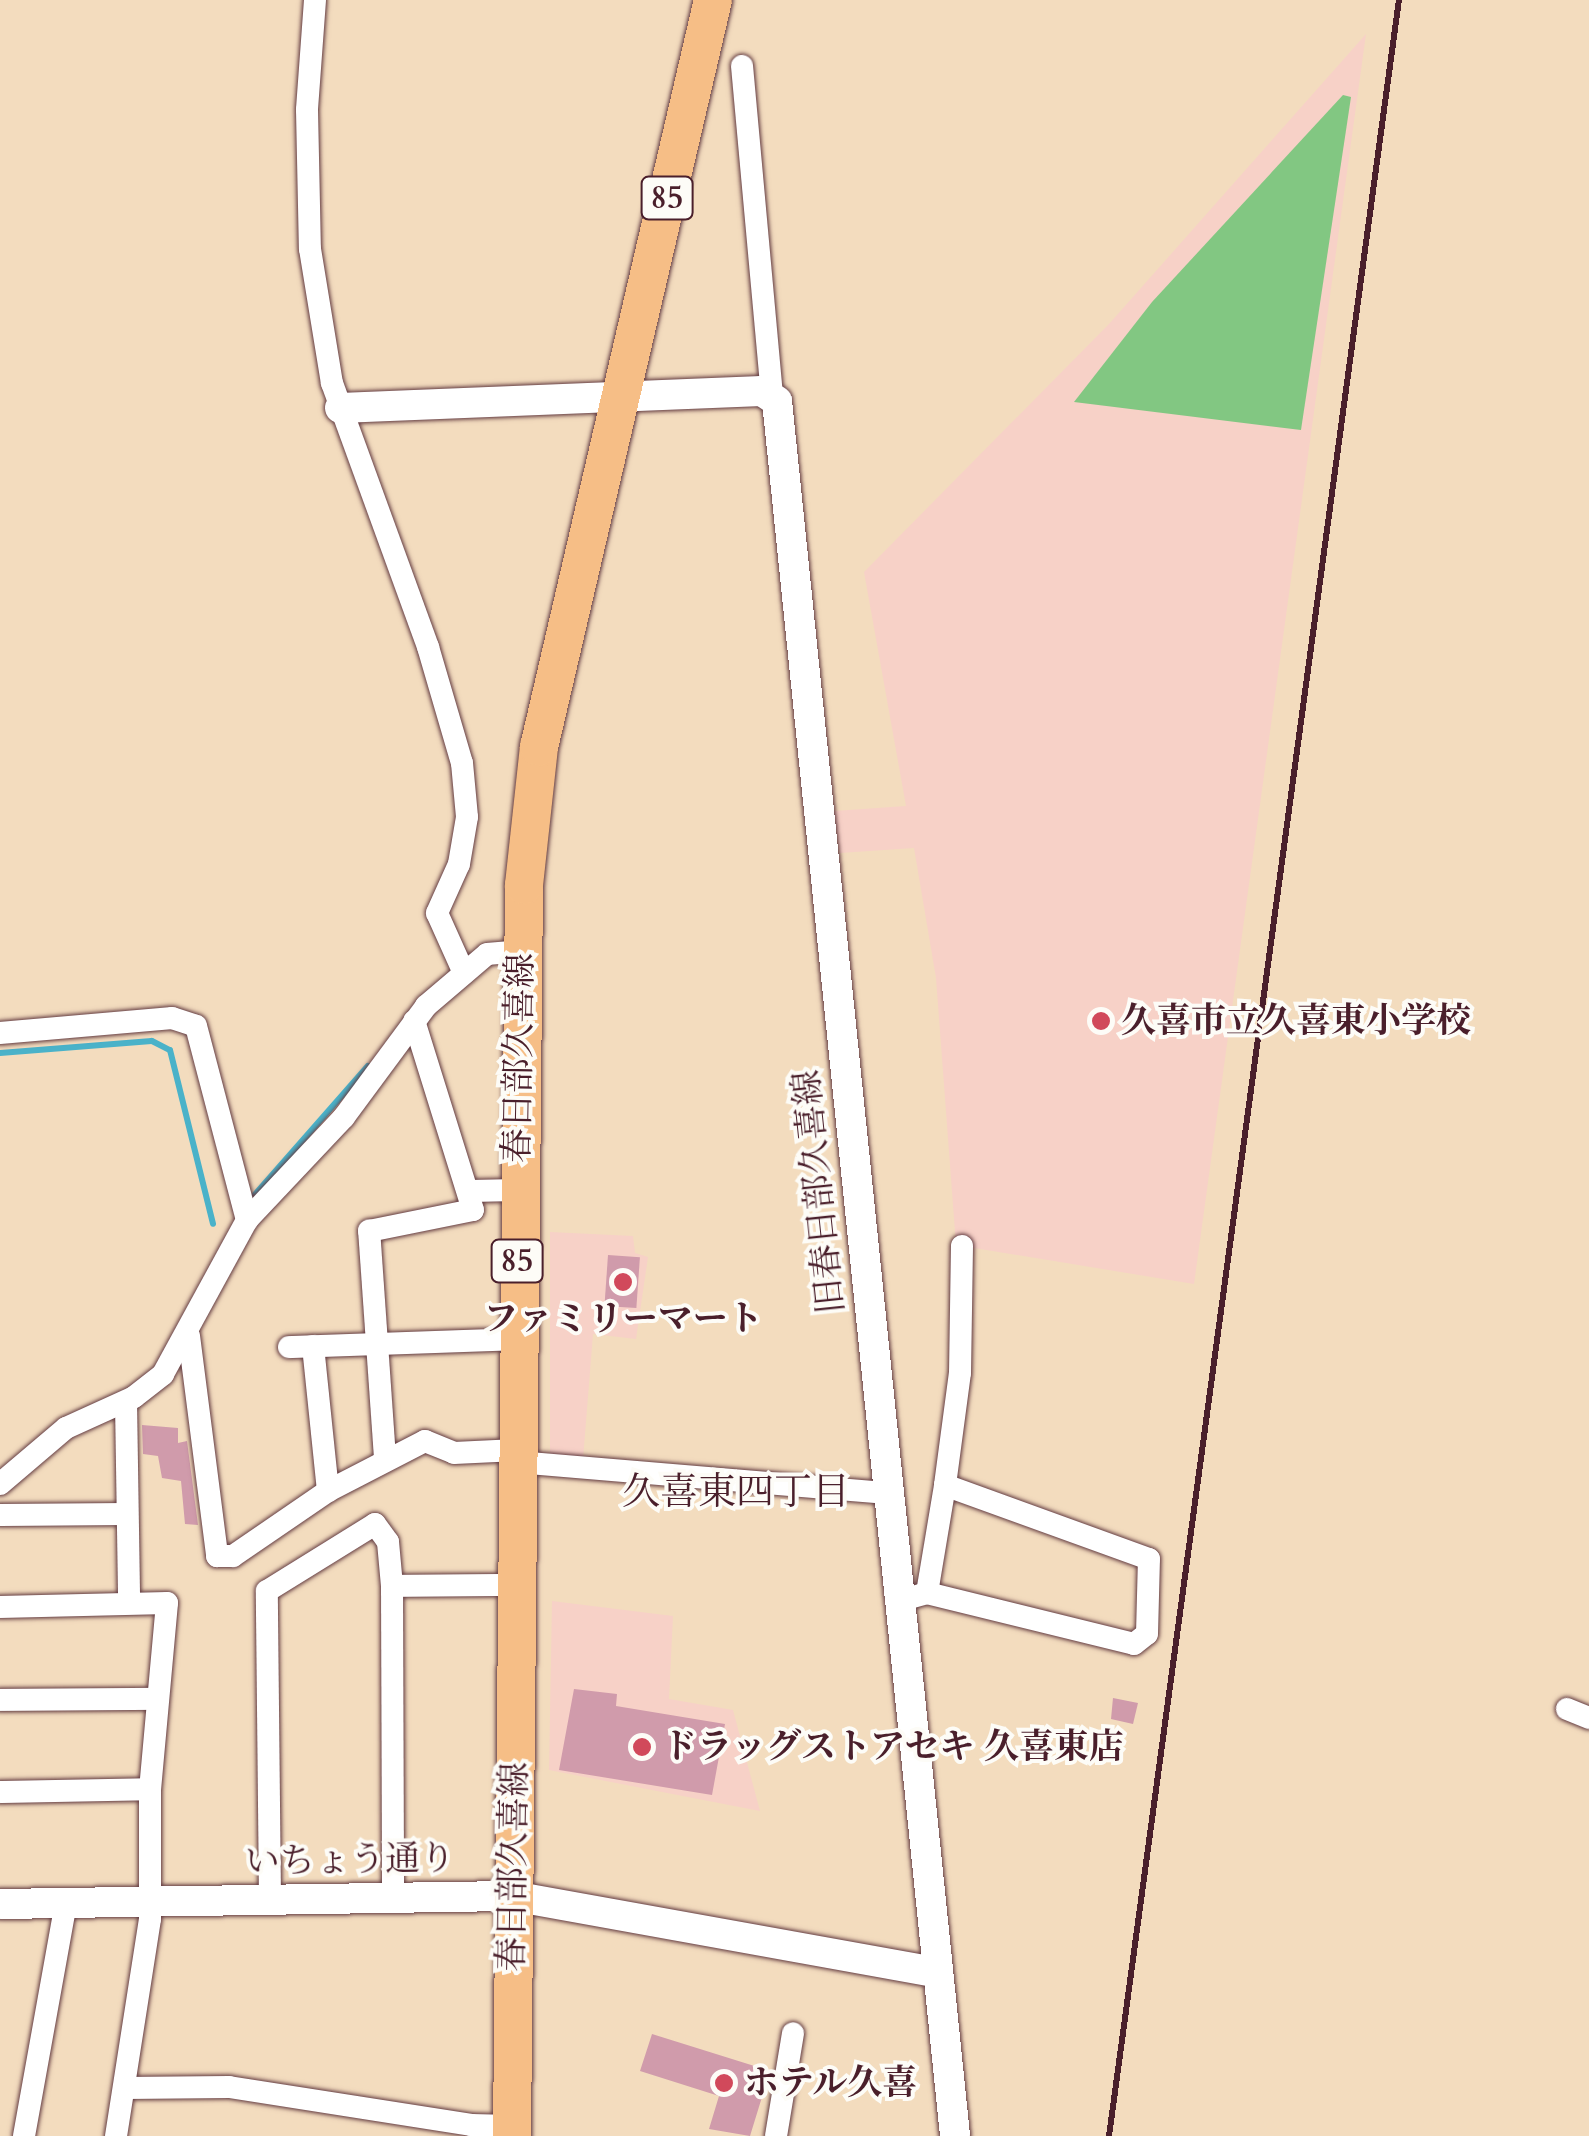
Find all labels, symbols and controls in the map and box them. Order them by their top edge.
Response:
road number: 85 [640,171,694,225]
street label: 春日部久喜線 [496,953,542,1163]
place label: 久喜市立久喜東小学校 [1121,1000,1471,1042]
marker: 久喜市立久喜東小学校 [1090,1010,1112,1032]
street label: 旧春日部久喜線 [785,1068,853,1316]
road number: 85 [490,1234,544,1288]
marker: ファミリーマート [612,1271,634,1293]
place label: ファミリーマート [483,1298,763,1340]
district label: 久喜東四丁目 [622,1470,850,1516]
place label: ドラッグストアセキ 久喜東店 [662,1726,1126,1768]
marker: ドラッグストアセキ 久喜東店 [631,1736,653,1758]
street label: 春日部久喜線 [490,1762,536,1972]
street label: いちょう通り [245,1837,455,1883]
place label: ホテル久喜 [744,2062,919,2104]
marker: ホテル久喜 [713,2072,735,2094]

